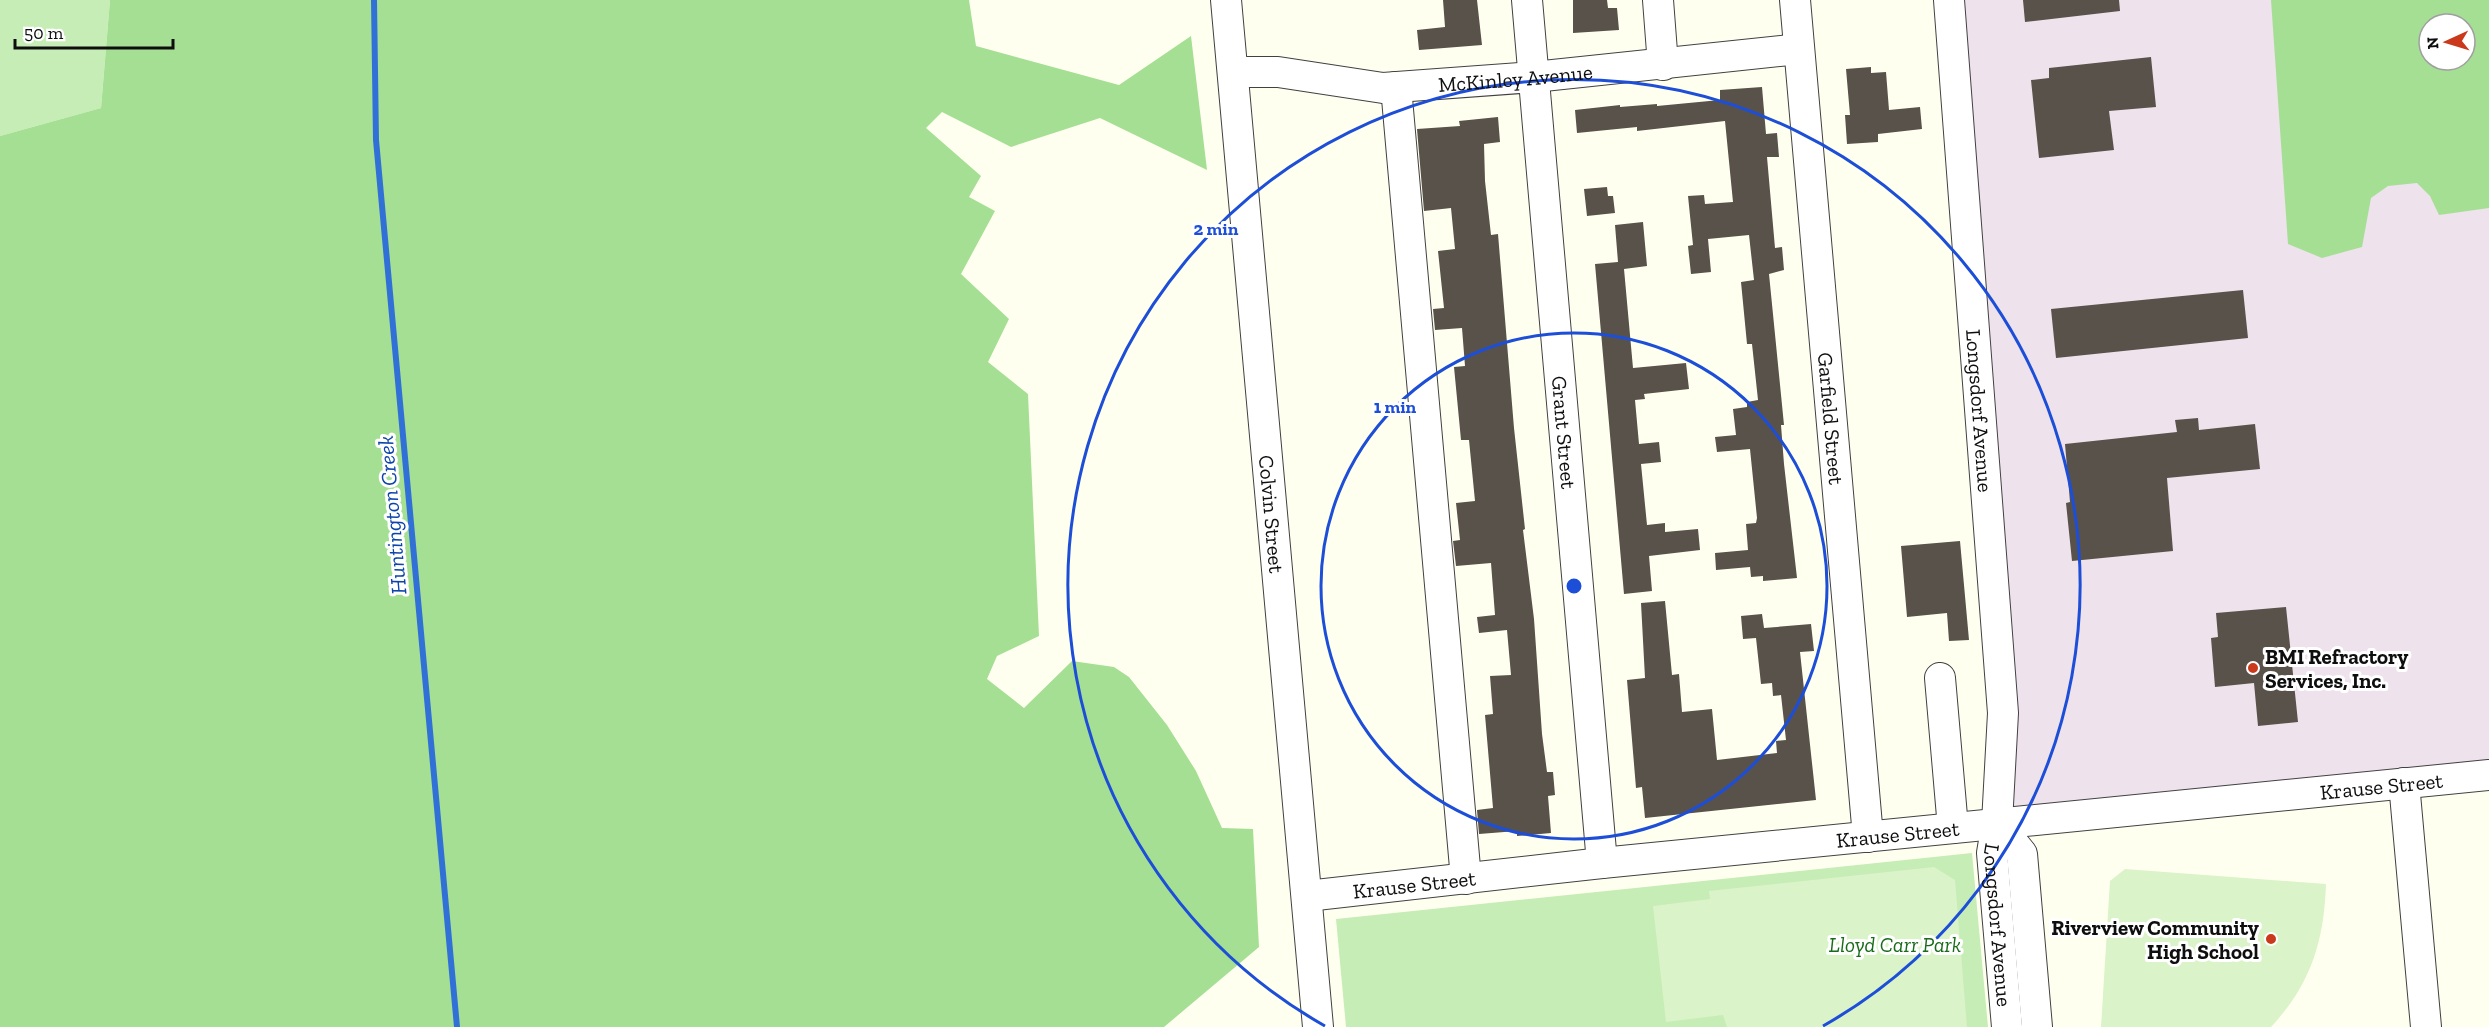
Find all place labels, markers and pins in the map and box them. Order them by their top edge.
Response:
centre of rings [1564,576,1584,596]
place label: BMI Refractory Services, Inc. [2265,644,2408,693]
marker: BMI Refractory Services, Inc. [2246,661,2260,675]
place label: Riverview Community High School [2051,915,2259,964]
marker: Riverview Community High School [2264,932,2278,946]

